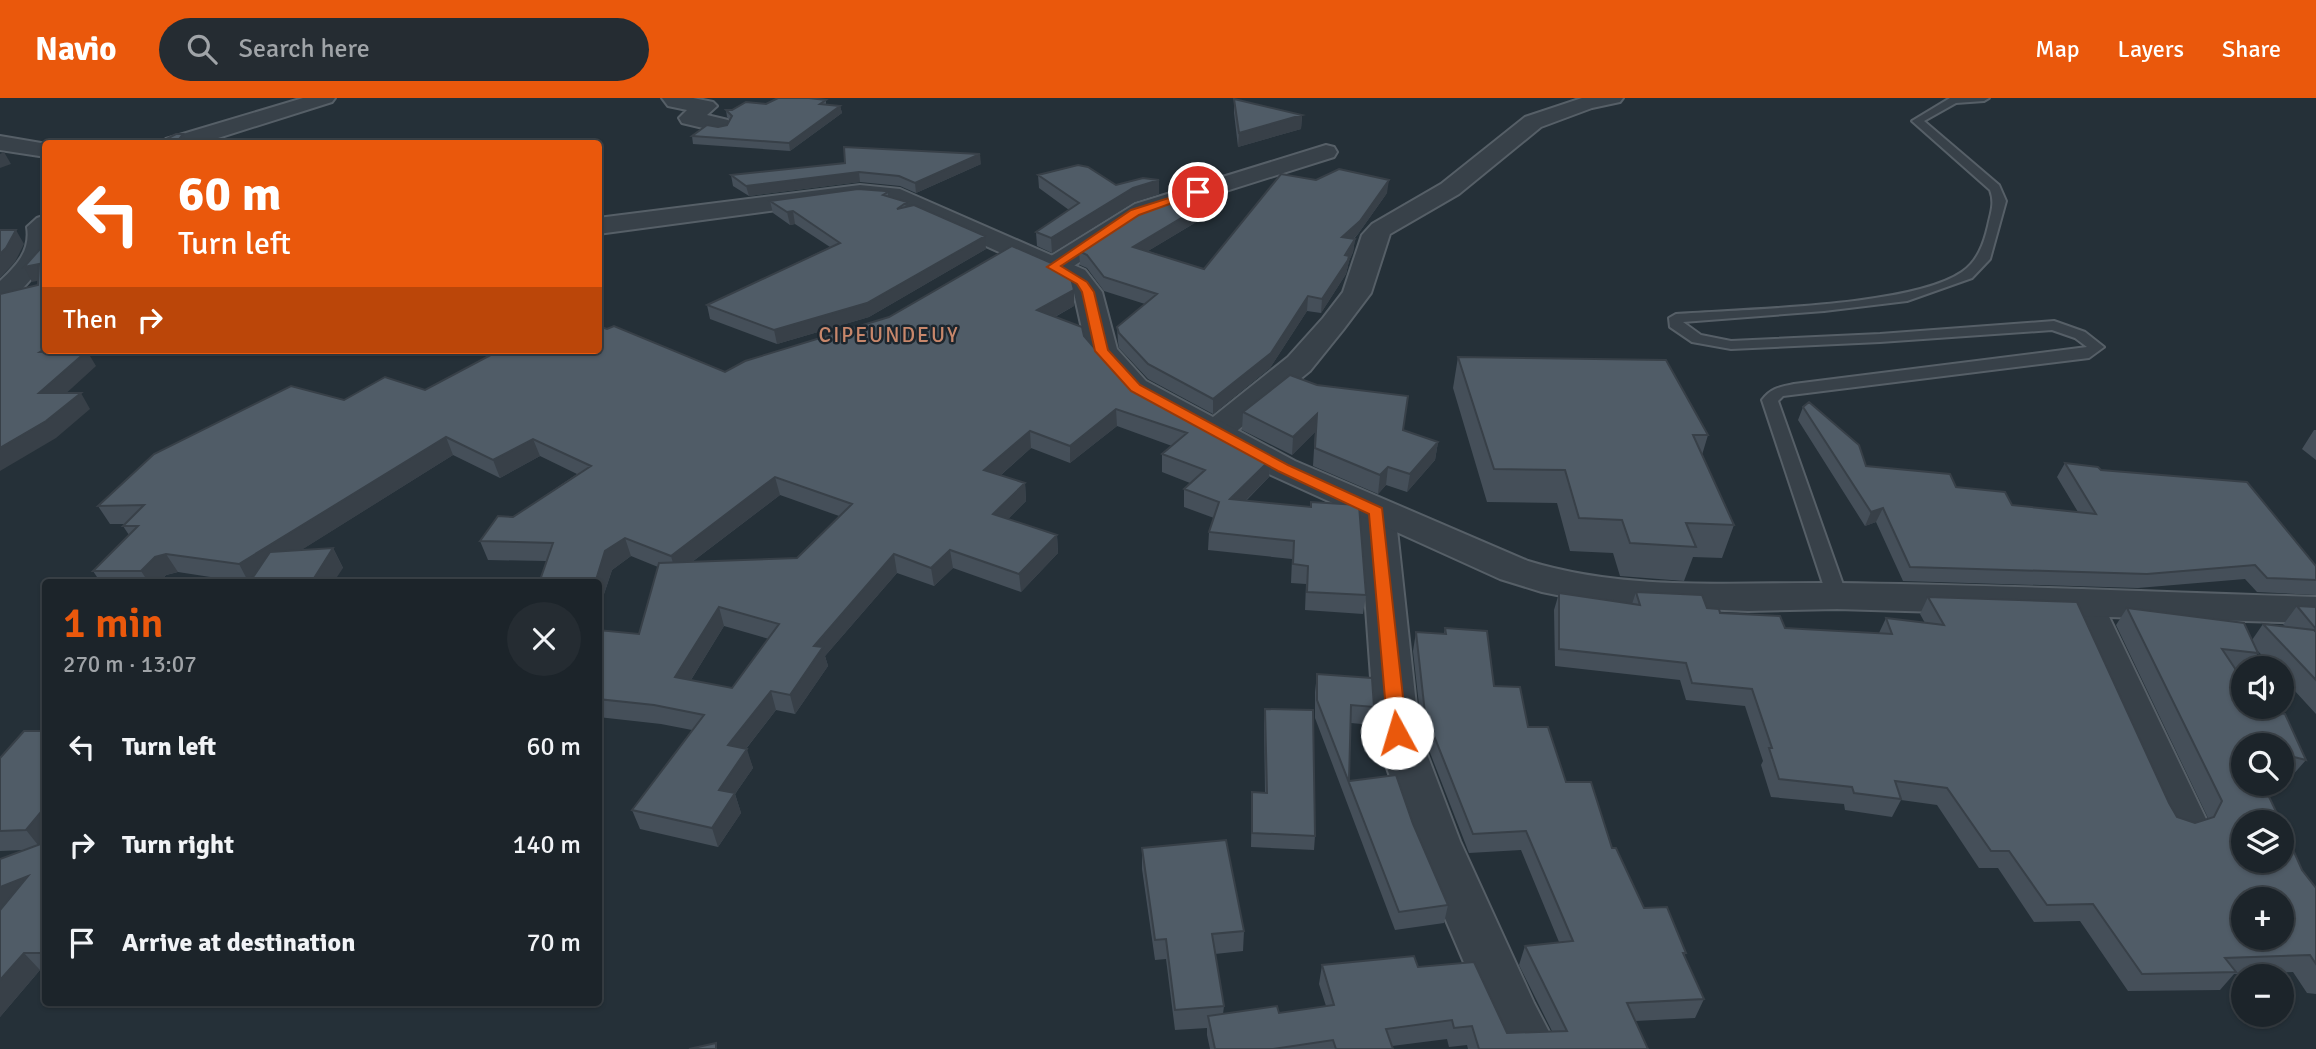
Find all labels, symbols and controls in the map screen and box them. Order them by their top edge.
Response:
search box [159,18,649,81]
text: Navio [35,29,117,70]
icon: search [183,30,221,68]
text: Search here [239,33,370,65]
text: Map [2035,34,2080,64]
text: Layers [2118,34,2184,64]
text: Share [2222,34,2281,64]
pin [1168,162,1228,222]
text: 60 m [178,164,281,224]
icon: left [63,168,154,259]
icon: arrive [1179,173,1217,211]
text: Turn left [178,224,291,263]
icon: right [131,301,169,339]
text: Then [63,304,117,336]
district label: CIPEUNDEUY [818,322,960,348]
text: 1 min [63,598,164,649]
button: close [507,602,581,676]
text: 270 m · 13:07 [63,650,197,679]
map controls [2231,656,2294,1027]
button: sound [2231,656,2294,719]
position arrow [1360,696,1434,770]
icon: left [63,728,101,766]
text: Turn left [122,731,216,763]
text: 60 m [526,731,581,763]
button: search [2231,733,2294,796]
button: layers [2231,810,2294,873]
icon: right [63,826,101,864]
text: Turn right [122,829,234,861]
text: 140 m [512,829,581,861]
button: + [2231,887,2294,950]
icon: arrive [63,924,101,962]
text: Arrive at destination [122,927,355,959]
text: 70 m [526,927,581,959]
button: − [2231,964,2294,1027]

